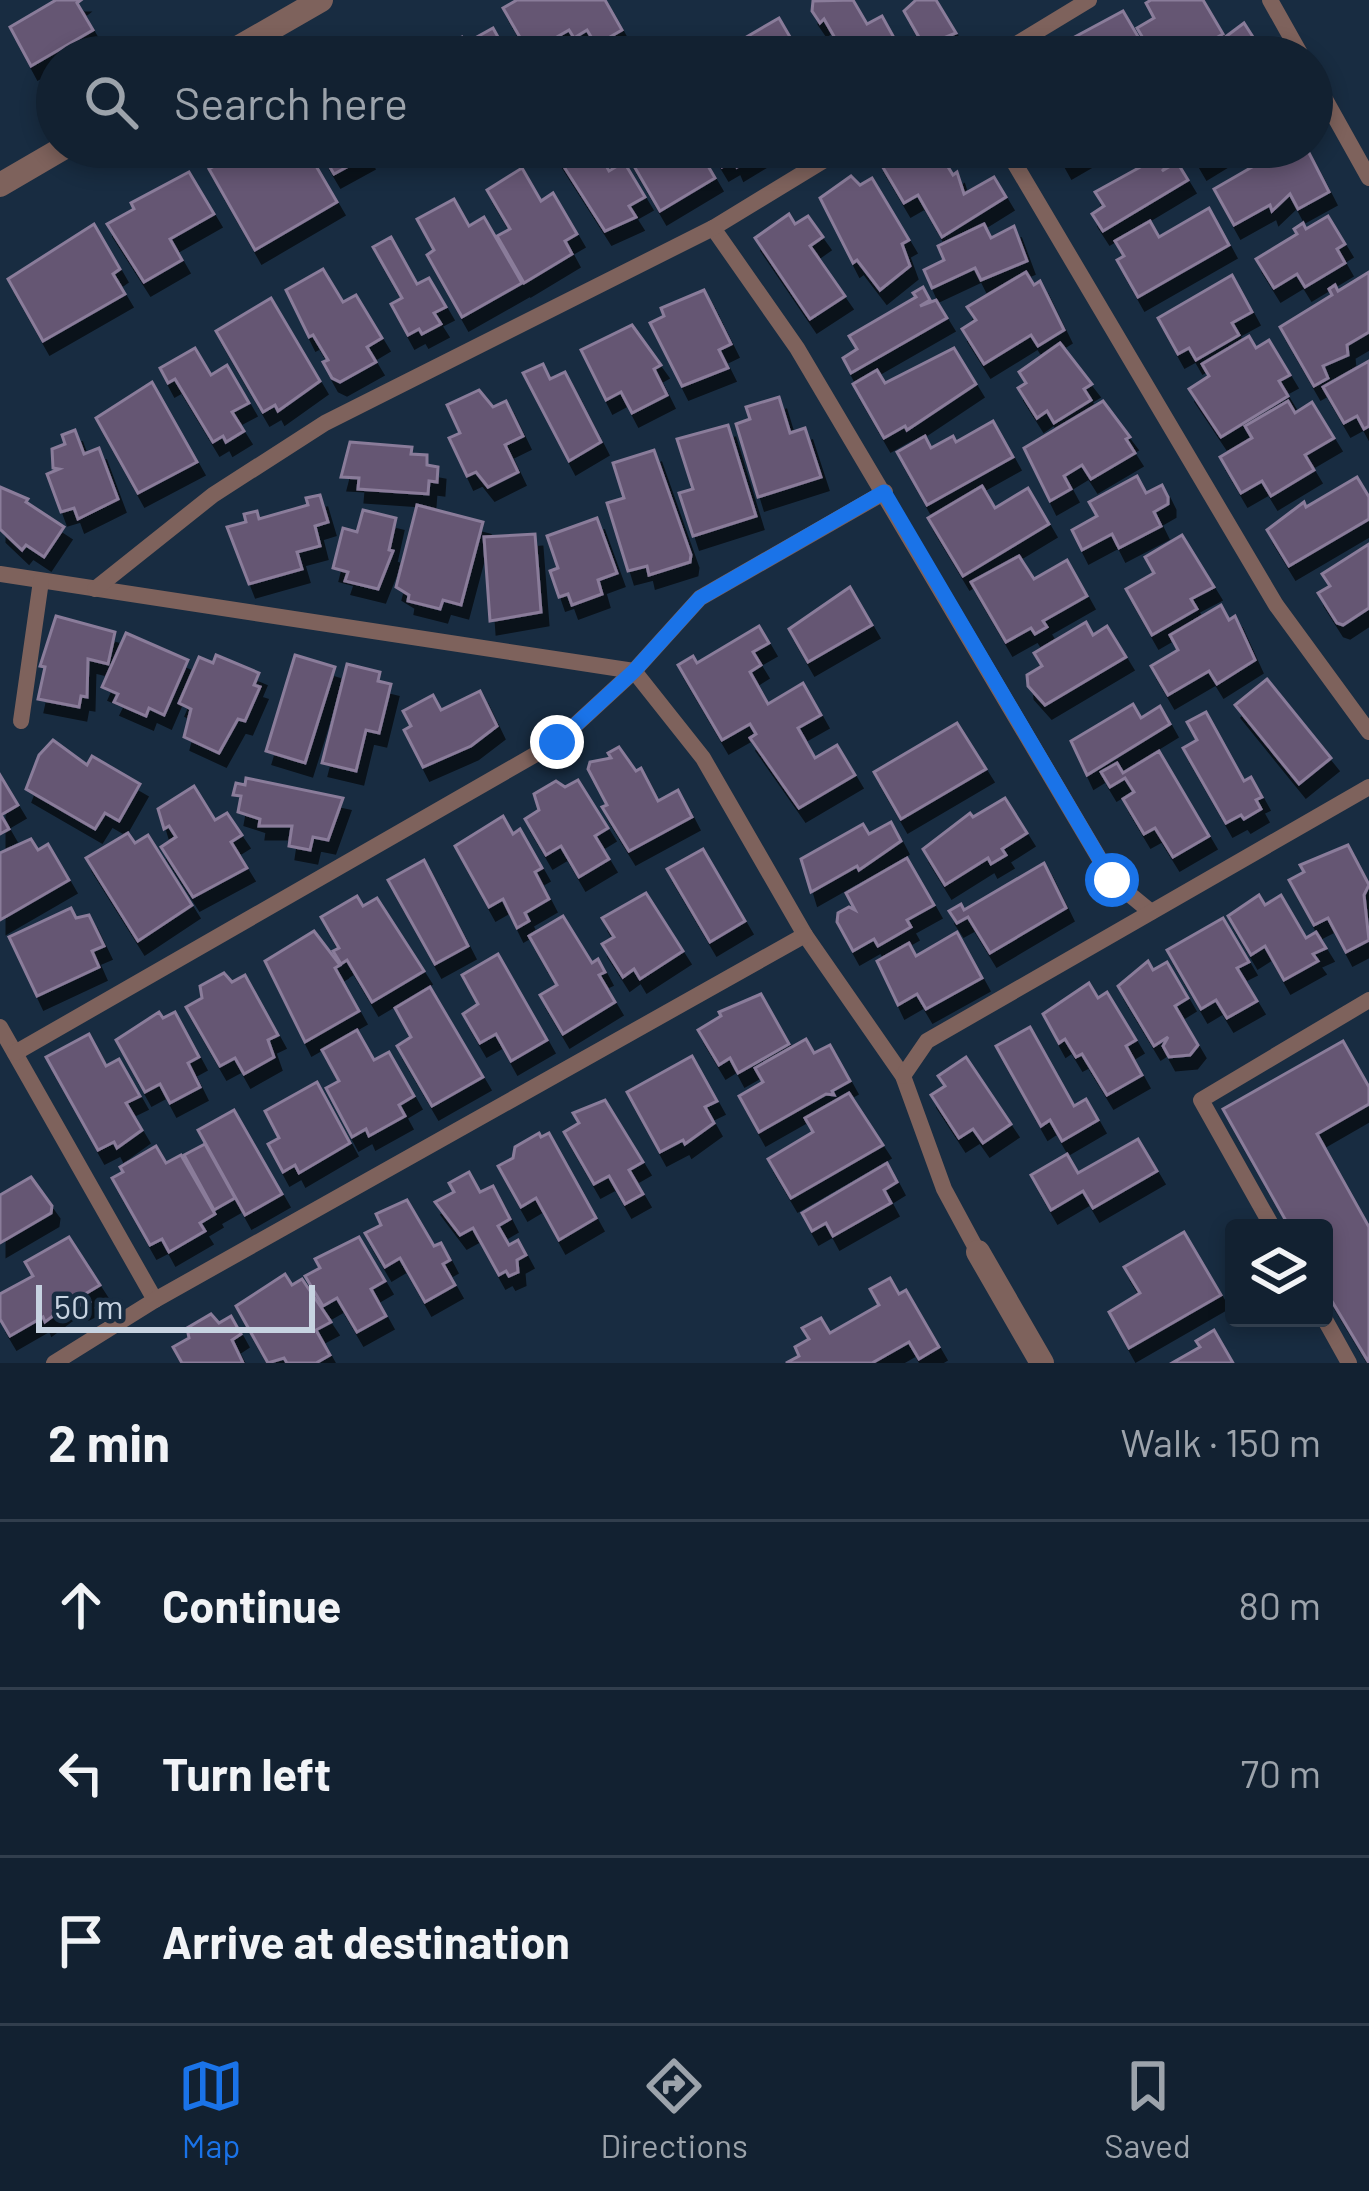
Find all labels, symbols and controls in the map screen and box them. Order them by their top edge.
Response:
search box [36,36,1333,168]
icon: search [78,69,144,135]
text: Search here [174,75,408,129]
route end [530,715,584,769]
route start [1085,853,1139,907]
map controls [1225,1219,1333,1327]
button: layers [1225,1219,1333,1327]
scale bar [36,1279,315,1332]
text: 50 m [54,1286,124,1326]
text: 2 min [48,1411,170,1472]
text: Walk · 150 m [1121,1418,1321,1465]
icon: ahead [48,1572,114,1638]
text: Continue [162,1578,341,1632]
text: 80 m [1239,1581,1321,1628]
icon: left [48,1740,114,1806]
text: Turn left [162,1746,331,1800]
text: 70 m [1240,1749,1321,1796]
icon: arrive [48,1908,114,1974]
text: Arrive at destination [162,1914,570,1968]
tab: Map [178,2053,244,2165]
tab: Directions [600,2053,748,2165]
tab: Saved [1104,2053,1191,2165]

